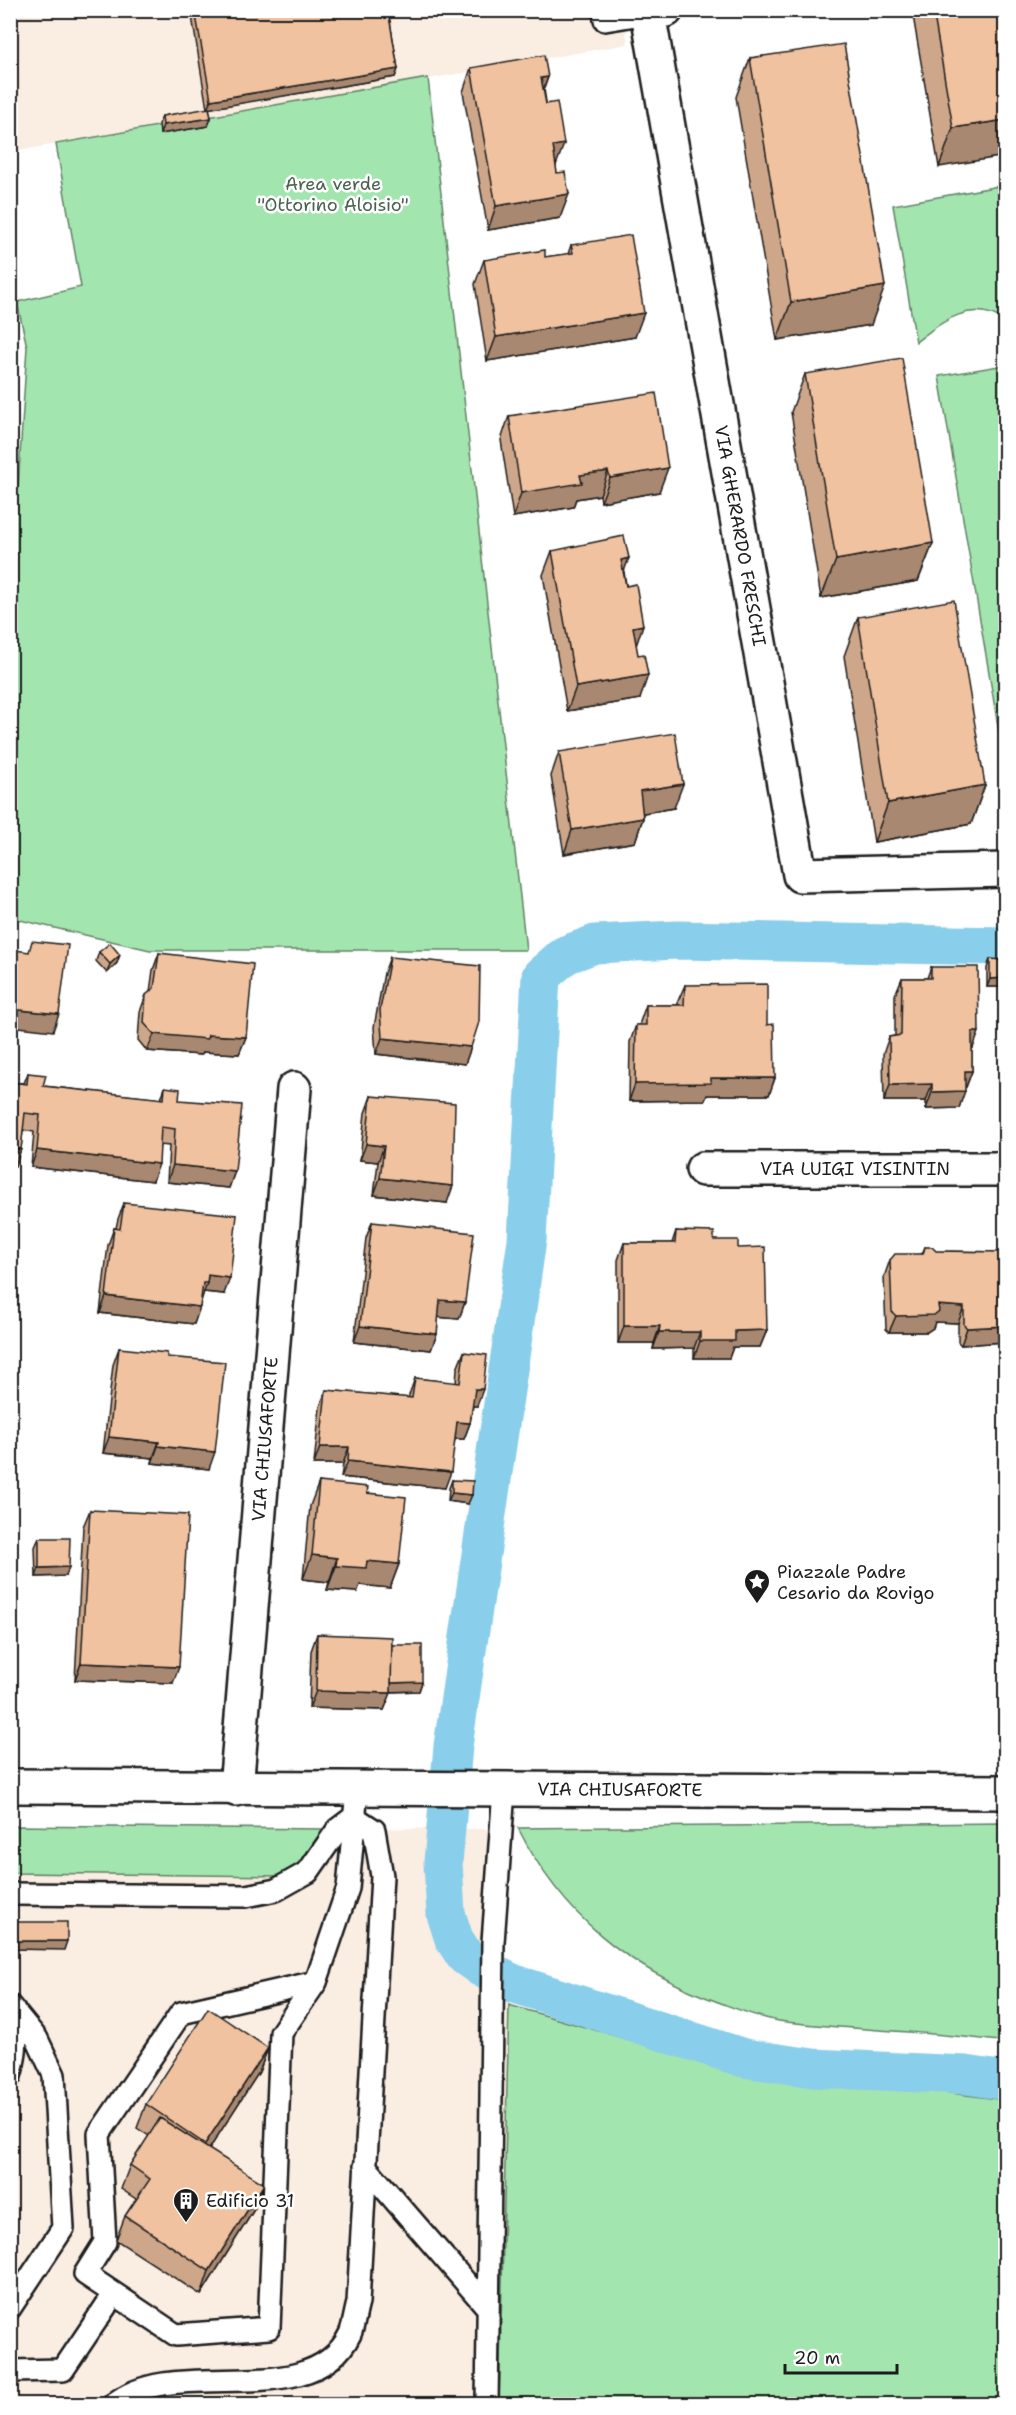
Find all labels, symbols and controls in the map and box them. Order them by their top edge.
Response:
park label: Area verde "Ottorino Aloisio" [257,172,409,217]
street label: VIA GHERARDO FRESCHI [709,423,771,648]
street label: VIA LUIGI VISINTIN [760,1157,950,1181]
street label: VIA CHIUSAFORTE [246,1356,284,1523]
place label: Piazzale Padre Cesario da Rovigo [777,1560,934,1605]
place icon: Piazzale Padre Cesario da Rovigo [742,1567,772,1605]
street label: VIA CHIUSAFORTE [537,1777,703,1802]
building icon: Edificio 31 [171,2186,201,2224]
place label: Edificio 31 [206,2189,294,2213]
scale bar [785,2337,898,2375]
text: 20 m [794,2346,840,2370]

